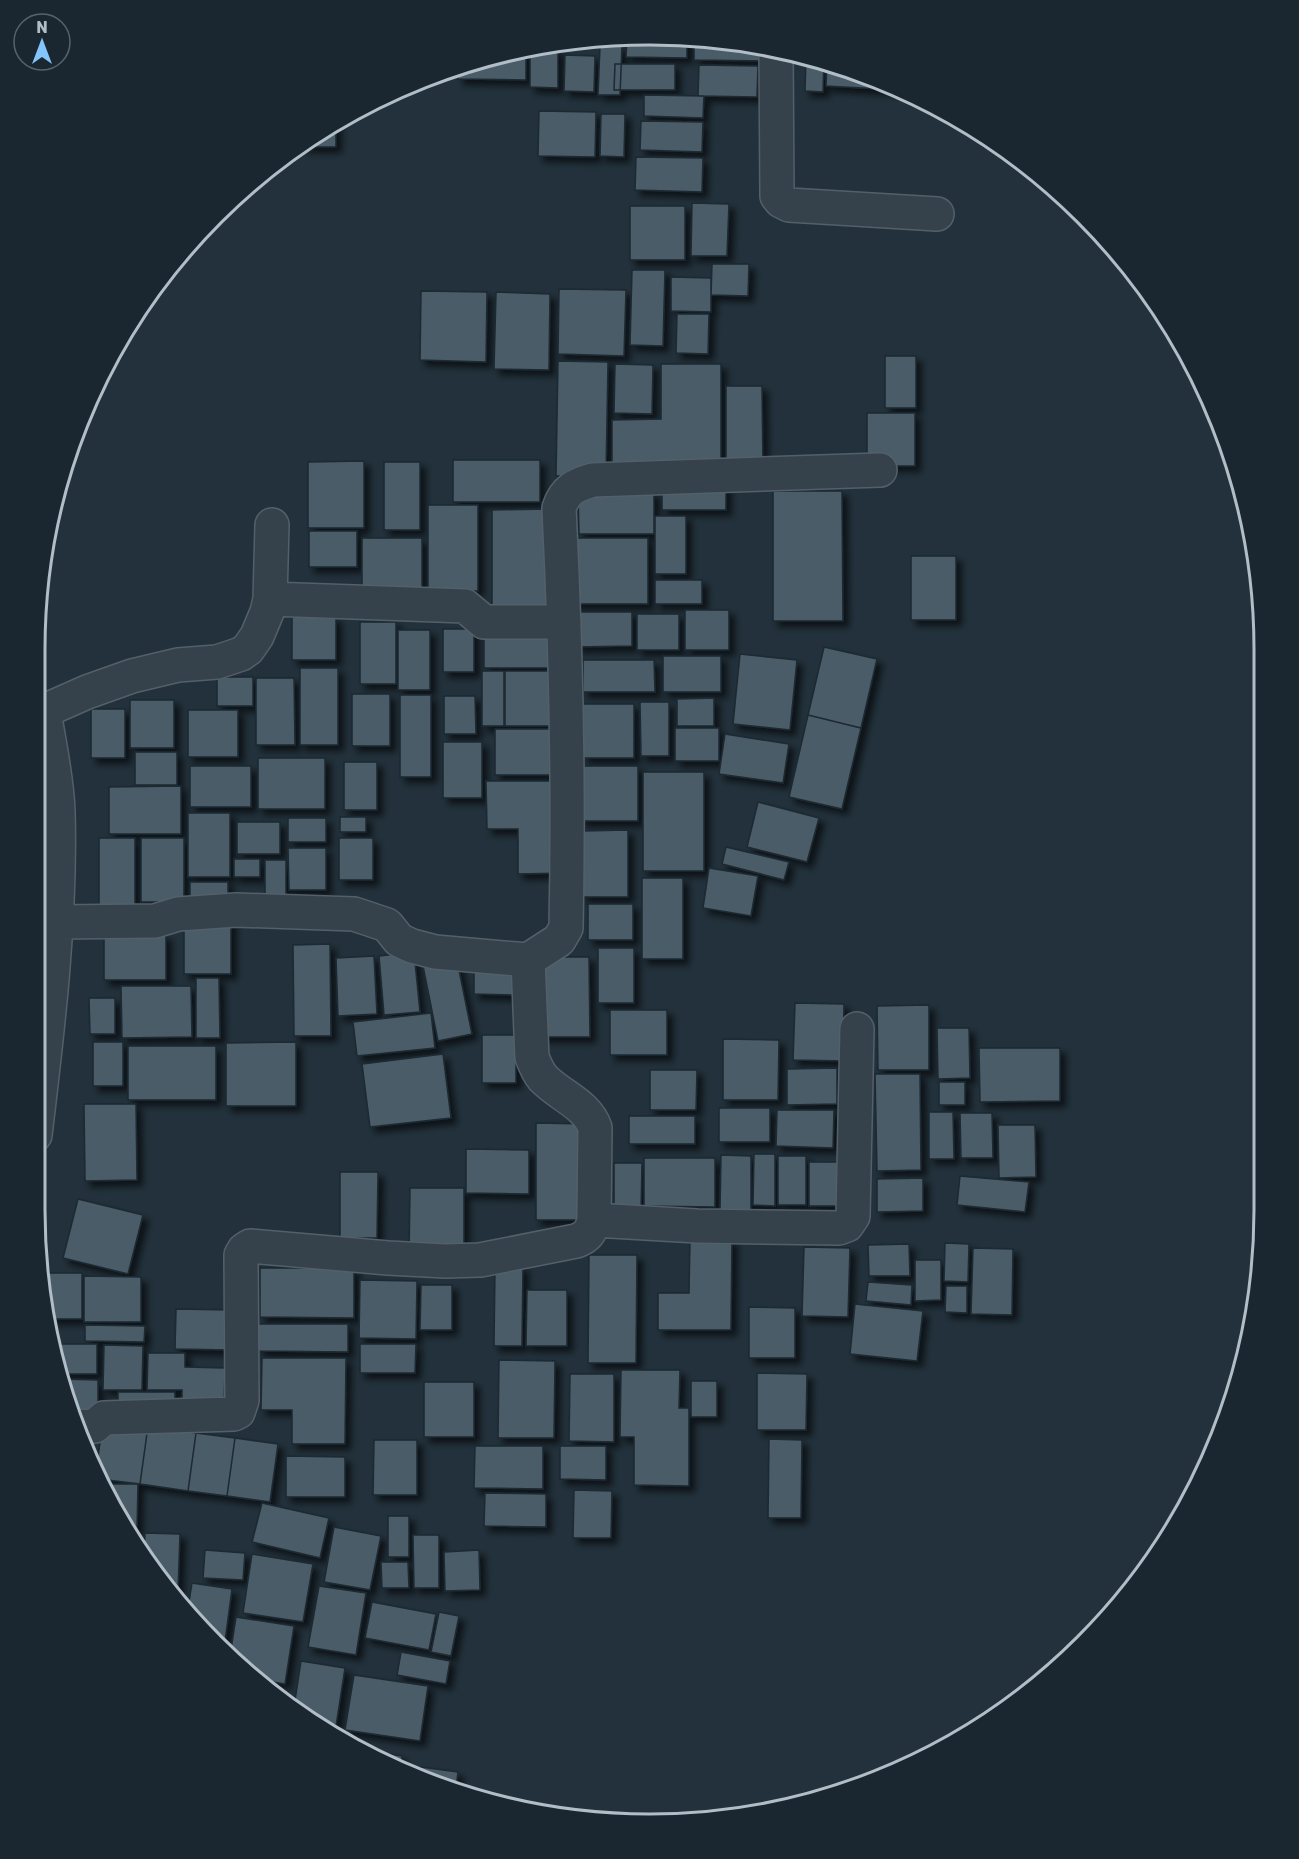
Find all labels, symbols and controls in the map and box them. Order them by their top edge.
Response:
north arrow [12,12,72,72]
text: N [36,18,48,37]

